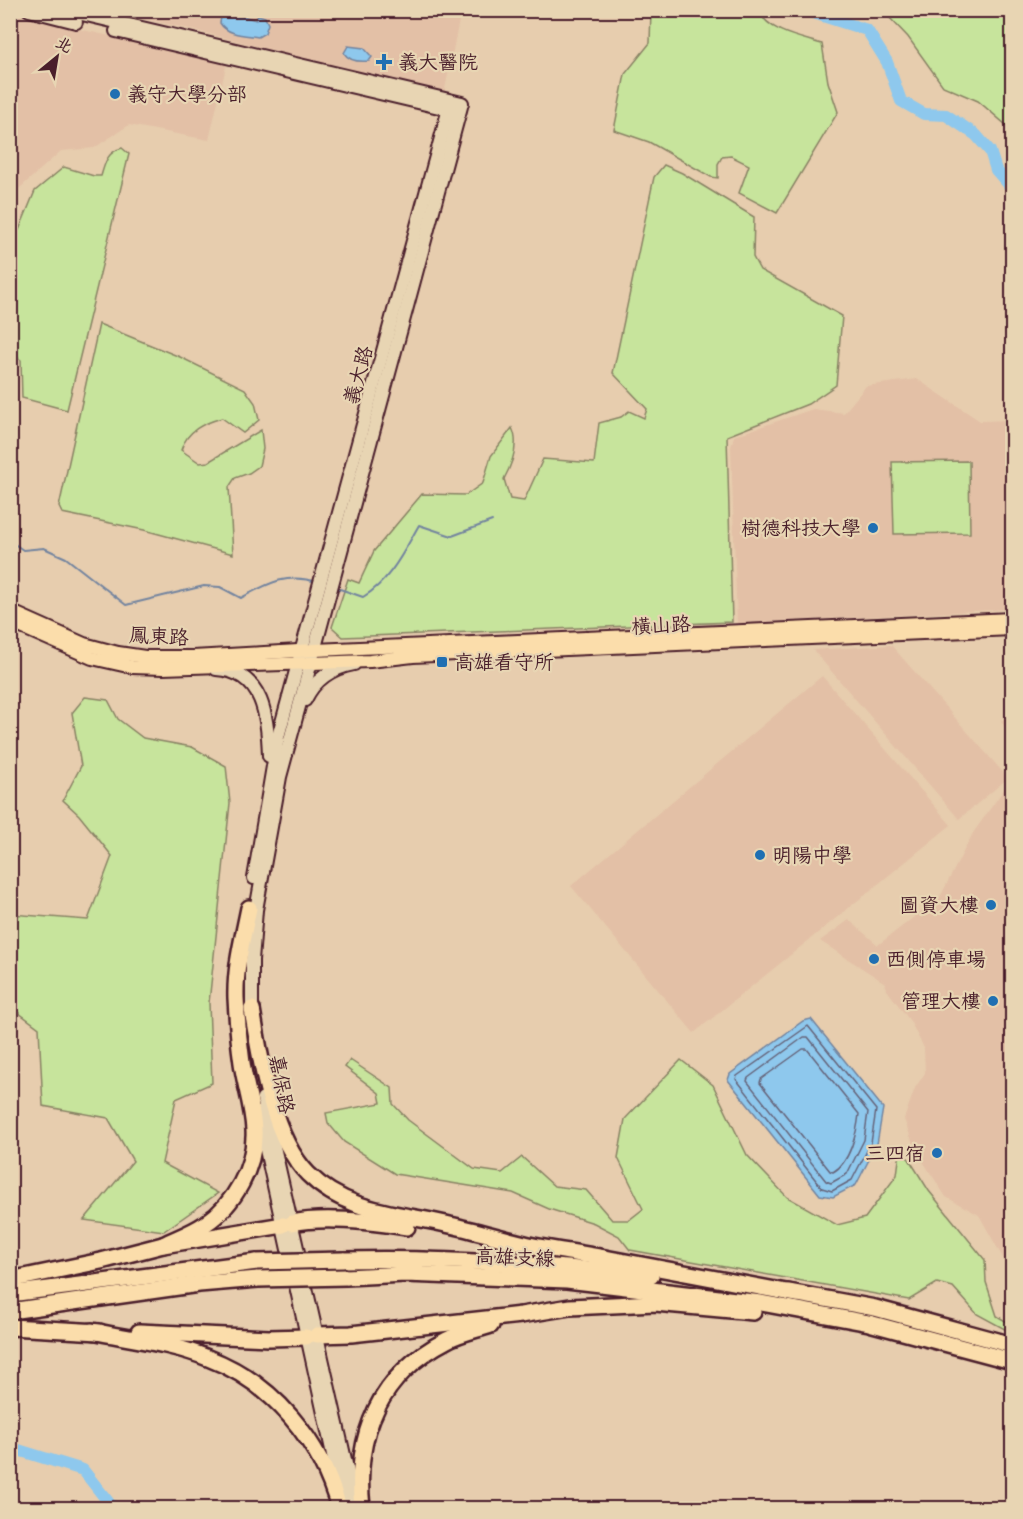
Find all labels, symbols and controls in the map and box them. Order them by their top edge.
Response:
north arrow [27,27,87,87]
text: 北 [53,31,76,57]
place label: 義大醫院 [398,49,478,74]
marker: 義大醫院 [375,53,393,71]
place label: 義守大學分部 [127,81,247,106]
marker: 義守大學分部 [108,87,122,101]
street label: 義大路 [338,342,378,407]
place label: 樹德科技大學 [741,515,861,540]
marker: 樹德科技大學 [866,521,880,535]
street label: 橫山路 [630,610,693,639]
street label: 鳳東路 [128,621,191,650]
place label: 高雄看守所 [454,649,554,674]
marker: 高雄看守所 [435,655,449,669]
place label: 明陽中學 [772,842,852,867]
marker: 明陽中學 [753,848,767,862]
place label: 圖資大樓 [899,892,979,917]
marker: 圖資大樓 [984,898,998,912]
place label: 西側停車場 [886,946,986,971]
marker: 西側停車場 [867,952,881,966]
place label: 管理大樓 [901,988,981,1013]
marker: 管理大樓 [986,994,1000,1008]
street label: 嘉保路 [264,1052,301,1117]
place label: 三四宿 [865,1140,925,1165]
marker: 三四宿 [930,1146,944,1160]
street label: 高雄支線 [475,1243,555,1270]

